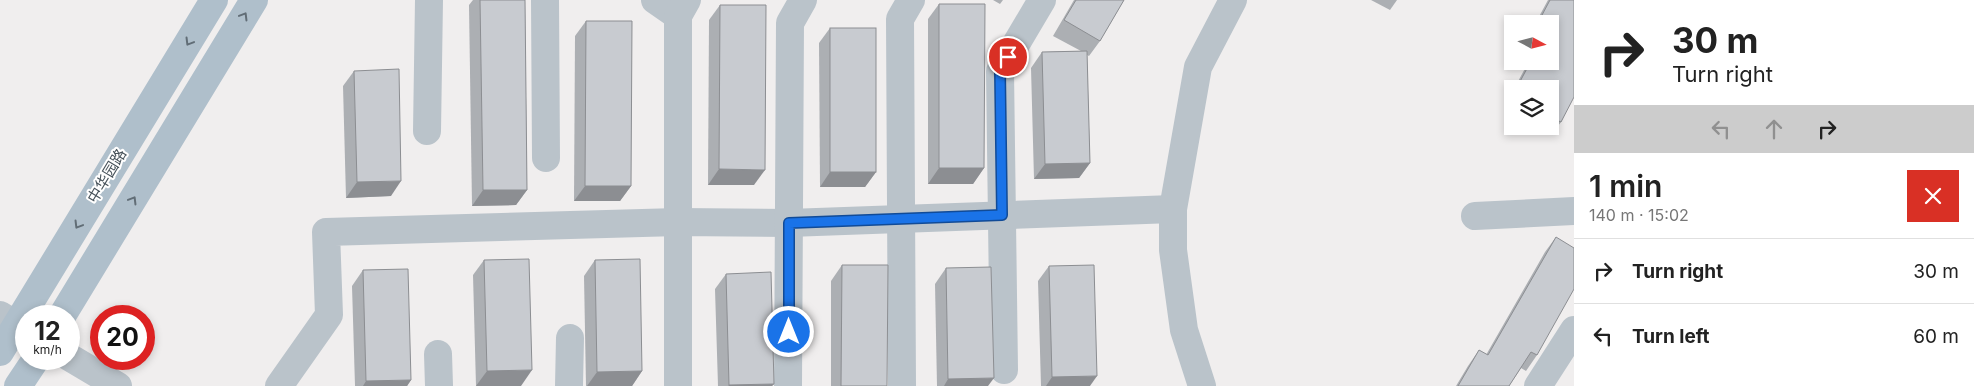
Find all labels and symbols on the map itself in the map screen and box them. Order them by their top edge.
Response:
one-way arrow [238,12,248,21]
north arrow [1504,15,1559,70]
one-way arrow [186,36,196,45]
pin [987,36,1029,78]
street label: 中华园路 [83,145,130,206]
one-way arrow [126,196,136,205]
one-way arrow [74,220,84,229]
speed limit sign: 20 [90,305,155,370]
position arrow [762,305,814,357]

